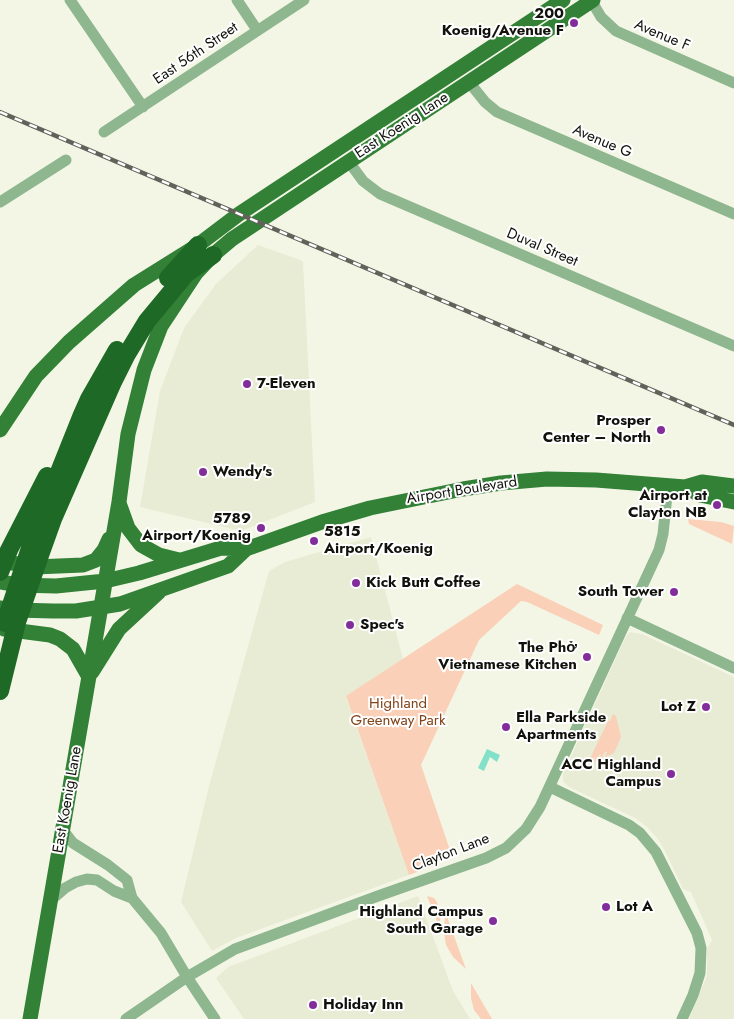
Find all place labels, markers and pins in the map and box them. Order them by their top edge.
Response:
place label: 200 Koenig/Avenue F [442,5,564,40]
marker: 200 Koenig/Avenue F [568,17,580,29]
place label: 7-Eleven [257,375,316,393]
marker: 7-Eleven [241,378,253,390]
place label: Prosper Center – North [543,412,651,447]
marker: Prosper Center – North [655,424,667,436]
place label: Wendy's [213,463,272,481]
marker: Wendy's [197,466,209,478]
place label: Airport at Clayton NB [628,487,707,522]
marker: Airport at Clayton NB [711,499,723,511]
place label: 5789 Airport/Koenig [142,510,251,545]
marker: 5789 Airport/Koenig [255,522,267,534]
place label: 5815 Airport/Koenig [324,523,433,558]
marker: 5815 Airport/Koenig [308,535,320,547]
place label: Kick Butt Coffee [366,574,481,592]
marker: Kick Butt Coffee [350,577,362,589]
place label: South Tower [578,583,664,601]
marker: South Tower [668,586,680,598]
place label: Spec's [360,616,404,634]
marker: Spec's [344,619,356,631]
place label: The Phở Vietnamese Kitchen [438,639,577,674]
marker: The Phở Vietnamese Kitchen [581,651,593,663]
place label: Lot Z [661,698,696,716]
marker: Lot Z [700,701,712,713]
place label: Ella Parkside Apartments [516,709,606,744]
marker: Ella Parkside Apartments [500,721,512,733]
place label: ACC Highland Campus [561,756,661,791]
marker: ACC Highland Campus [665,768,677,780]
place label: Lot A [616,898,653,916]
marker: Lot A [600,901,612,913]
place label: Highland Campus South Garage [359,903,483,938]
marker: Highland Campus South Garage [487,915,499,927]
place label: Holiday Inn [323,996,403,1014]
marker: Holiday Inn [307,999,319,1011]

